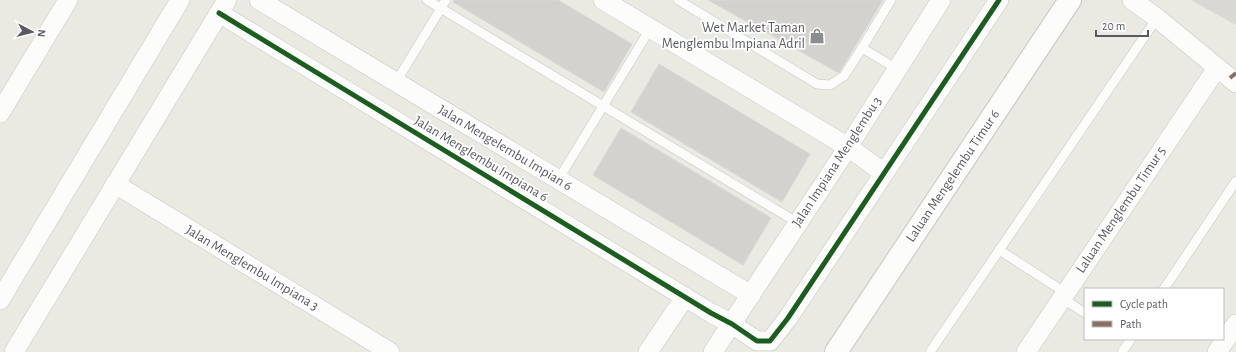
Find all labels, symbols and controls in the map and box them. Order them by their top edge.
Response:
north arrow [12,12,52,52]
scale bar [1096,12,1148,38]
text: 20 m [1102,20,1125,32]
place label: Wet Market Taman Menglembu Impiana Adril [662,21,805,51]
shop icon: Wet Market Taman Menglembu Impiana Adril [808,27,826,45]
text: N [36,29,47,38]
street label: Jalan Impiana Menglembu 3 [790,94,884,230]
street label: Jalan Mengelembu Impian 6 [436,103,574,193]
street label: Laluan Mengelembu Timur 6 [904,107,1002,245]
street label: Jalan Menglembu Impiana 6 [412,114,550,204]
street label: Laluan Menglembu Timur 5 [1074,144,1169,276]
street label: Jalan Menglembu Impiana 3 [183,223,321,313]
legend [1084,288,1224,340]
text: Cycle path [1120,298,1168,311]
text: Path [1120,318,1142,330]

